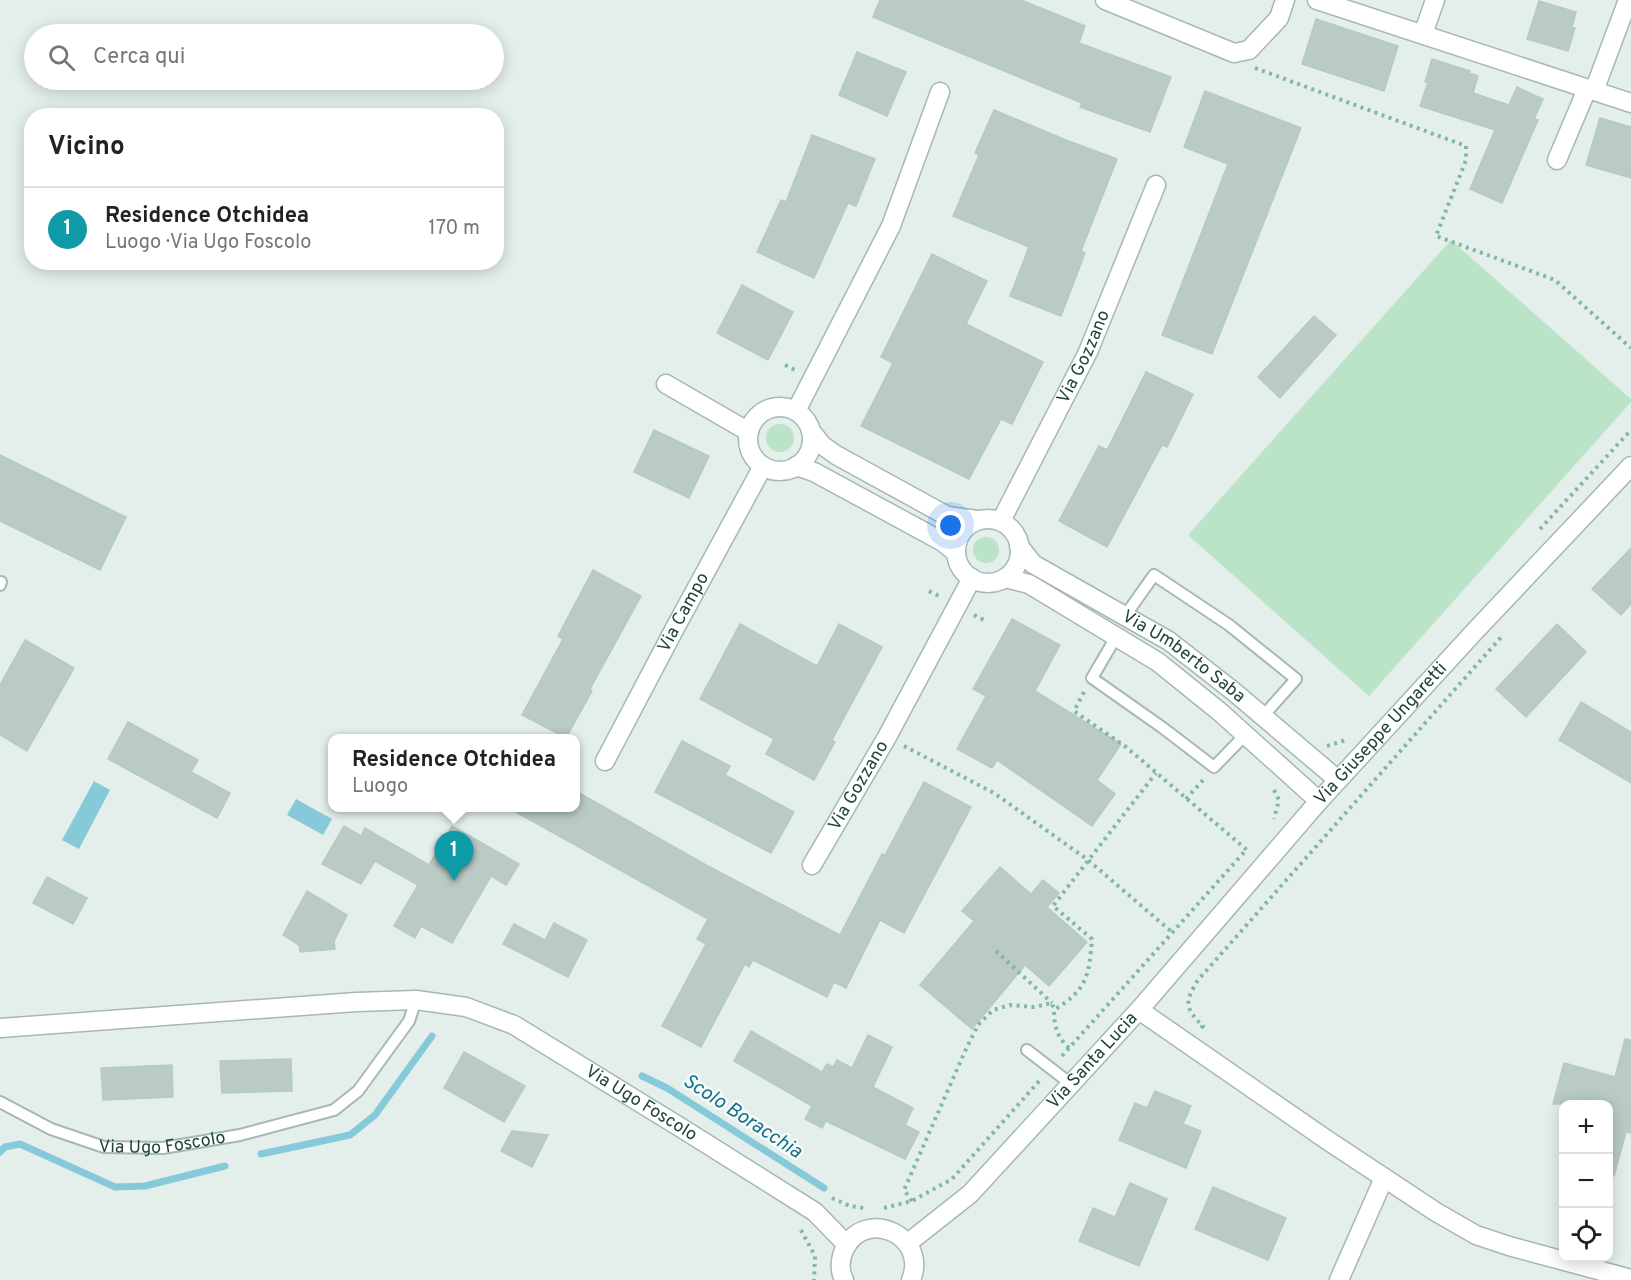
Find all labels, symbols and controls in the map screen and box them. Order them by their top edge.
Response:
search box [24,24,504,90]
icon: search [45,41,78,74]
text: Cerca qui [93,44,185,71]
text: Vicino [48,131,125,164]
text: Residence Otchidea [105,203,309,230]
text: 1 [64,216,72,242]
text: 170 m [428,216,480,242]
text: Luogo · Via Ugo Foscolo [105,230,311,256]
street label: Via Gozzano [1052,307,1115,407]
your location [936,511,965,540]
street label: Via Campo [653,569,714,656]
street label: Via Umberto Saba [1118,605,1250,708]
street label: Via Giuseppe Ungaretti [1309,657,1452,810]
popup [328,734,580,812]
street label: Via Gozzano [823,736,894,835]
text: Residence Otchidea [352,747,556,774]
text: Luogo [352,774,408,800]
pin: 1 [434,832,474,881]
street label: Via Santa Lucia [1042,1007,1143,1114]
street label: Via Ugo Foscolo [581,1060,701,1147]
water label: Scolo Boracchia [677,1069,807,1166]
map controls [1559,1100,1613,1262]
button: + [1559,1100,1613,1154]
street label: Via Ugo Foscolo [98,1126,227,1160]
button: − [1559,1154,1613,1208]
button: locate [1559,1208,1613,1262]

